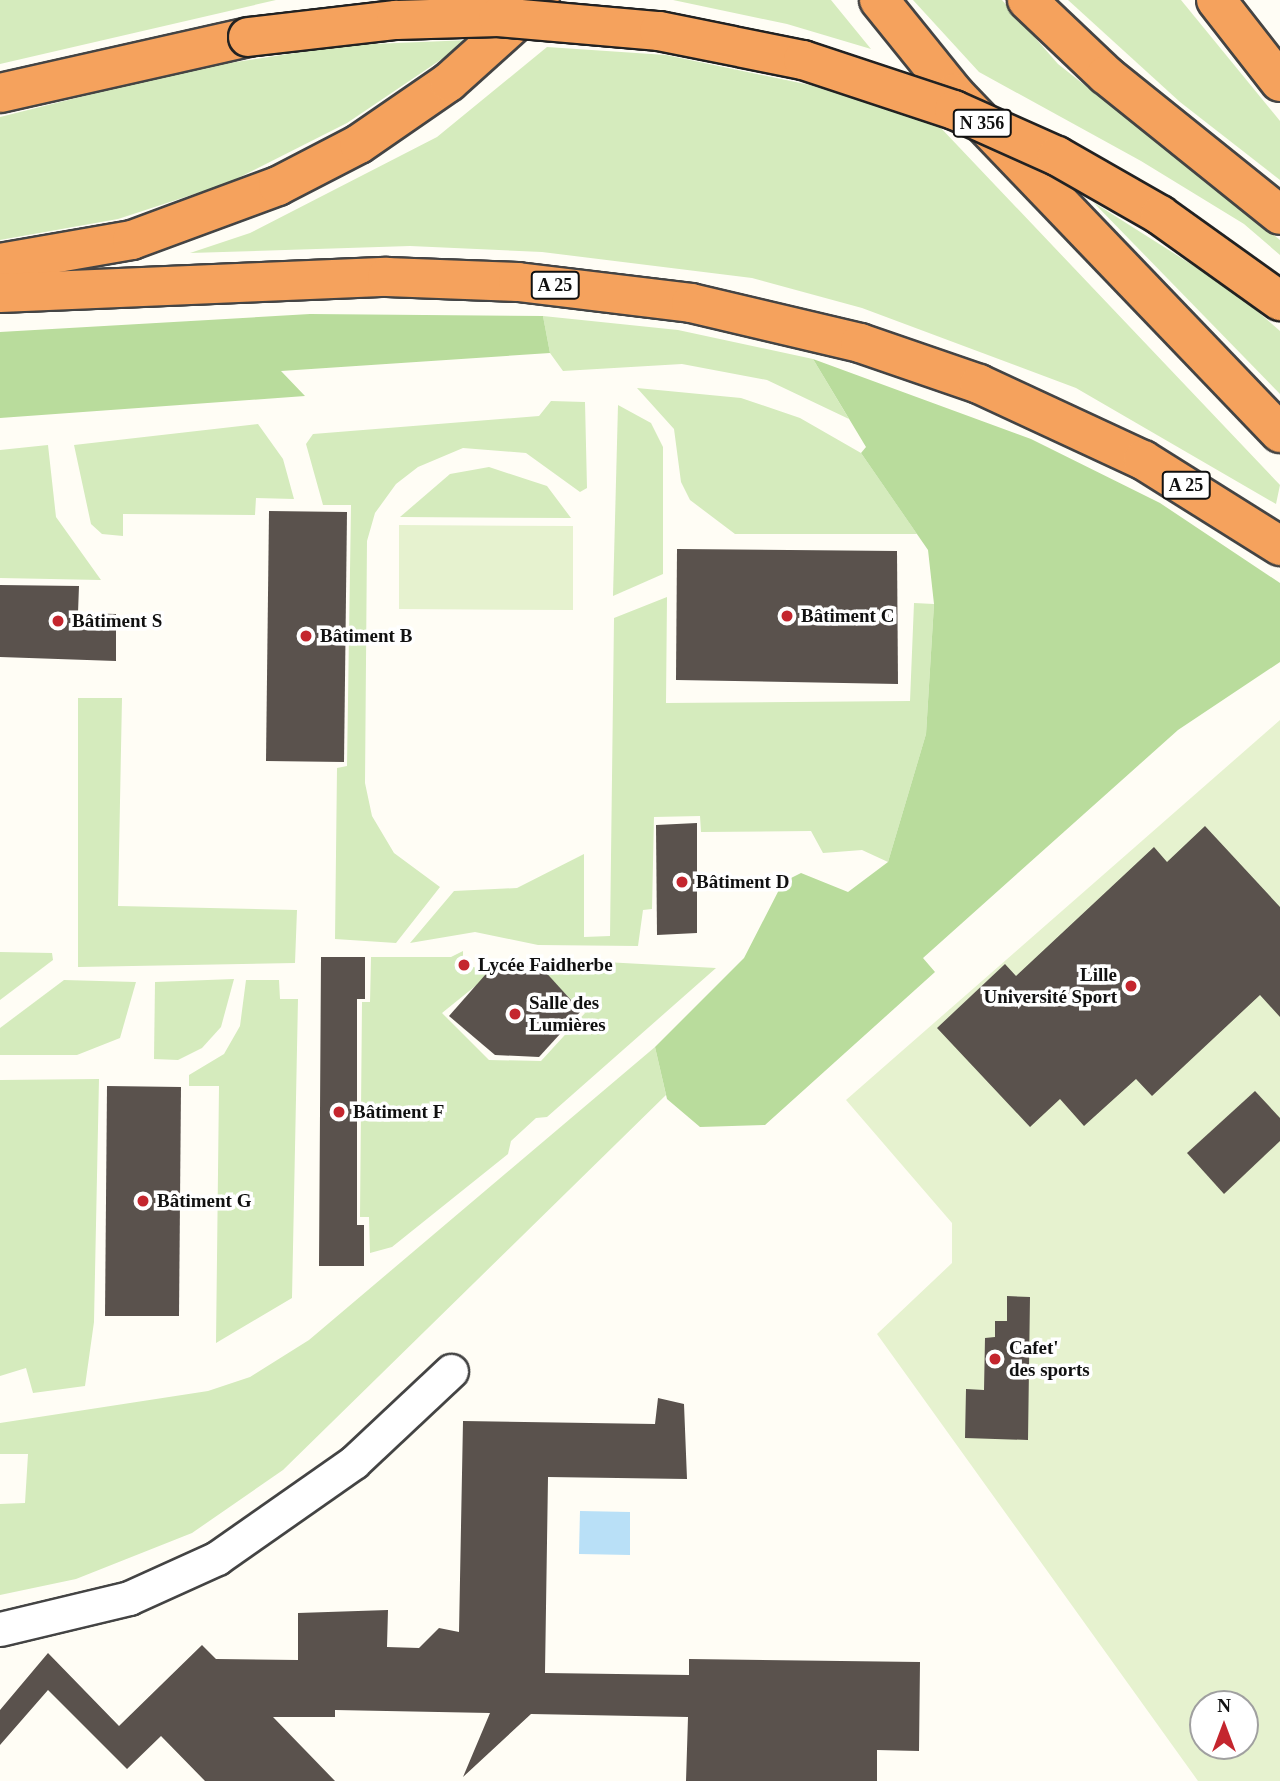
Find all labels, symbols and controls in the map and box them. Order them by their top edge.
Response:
road number: N 356 [952,109,1012,138]
road number: A 25 [529,270,581,300]
road number: A 25 [1160,471,1212,500]
place label: Bâtiment C [801,605,894,627]
marker: Bâtiment C [779,608,795,624]
place label: Bâtiment S [72,610,162,632]
marker: Bâtiment S [50,613,66,629]
place label: Bâtiment B [320,625,412,647]
marker: Bâtiment B [298,628,314,644]
place label: Bâtiment D [696,871,789,893]
marker: Bâtiment D [674,874,690,890]
place label: Lycée Faidherbe [478,954,613,976]
marker: Lycée Faidherbe [456,957,472,973]
place label: Lille Université Sport [983,964,1117,1008]
marker: Lille Université Sport [1123,978,1139,994]
place label: Salle des Lumières [529,992,606,1036]
marker: Salle des Lumières [507,1006,523,1022]
place label: Bâtiment F [353,1101,444,1123]
marker: Bâtiment F [331,1104,347,1120]
place label: Bâtiment G [157,1190,251,1212]
marker: Bâtiment G [135,1193,151,1209]
place label: Cafet' des sports [1009,1337,1090,1381]
marker: Cafet' des sports [987,1351,1003,1367]
north arrow [1189,1690,1259,1760]
text: N [1217,1695,1231,1716]

